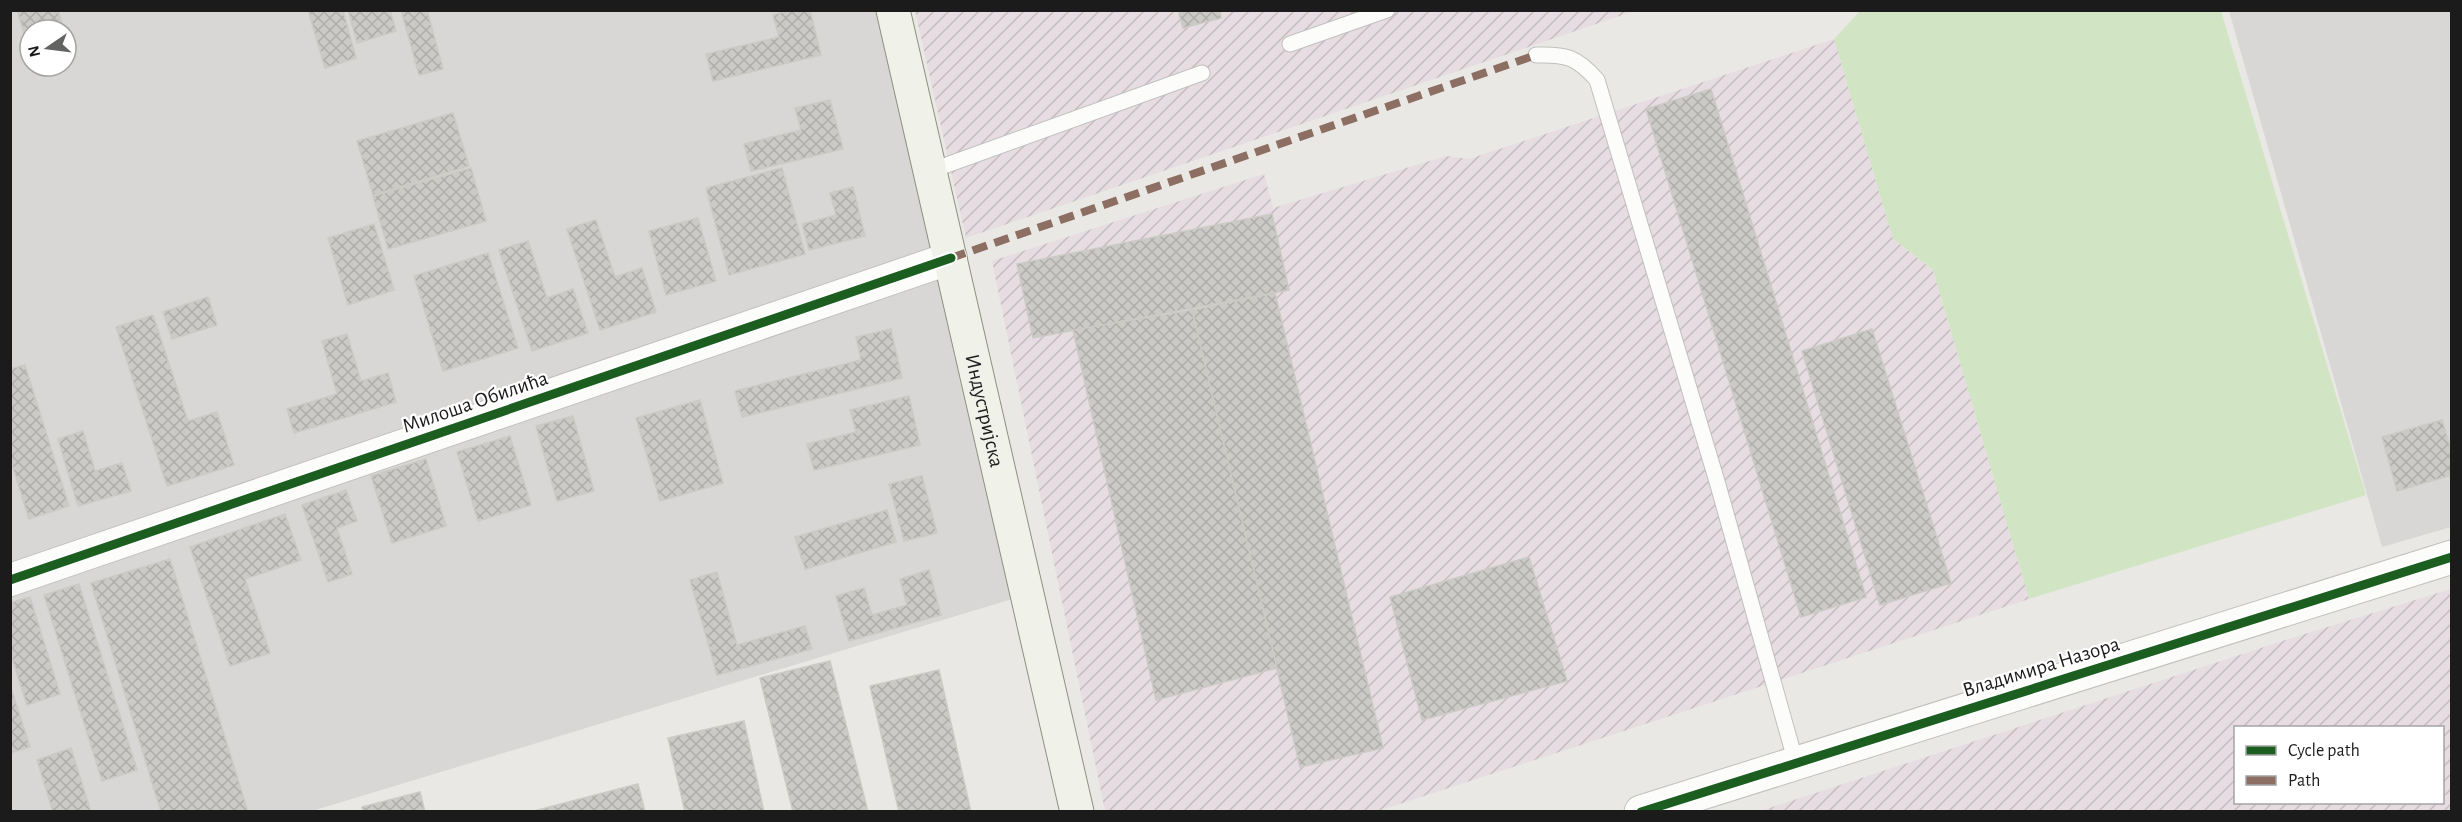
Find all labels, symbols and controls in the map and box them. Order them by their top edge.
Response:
north arrow [18,18,78,78]
text: N [25,44,44,59]
street label: Индустријска [962,352,1008,470]
street label: Милоша Обилића [399,367,551,437]
street label: Владимира Назора [1960,633,2122,701]
legend [2234,726,2444,804]
text: Cycle path [2288,742,2360,760]
text: Path [2288,772,2320,790]

